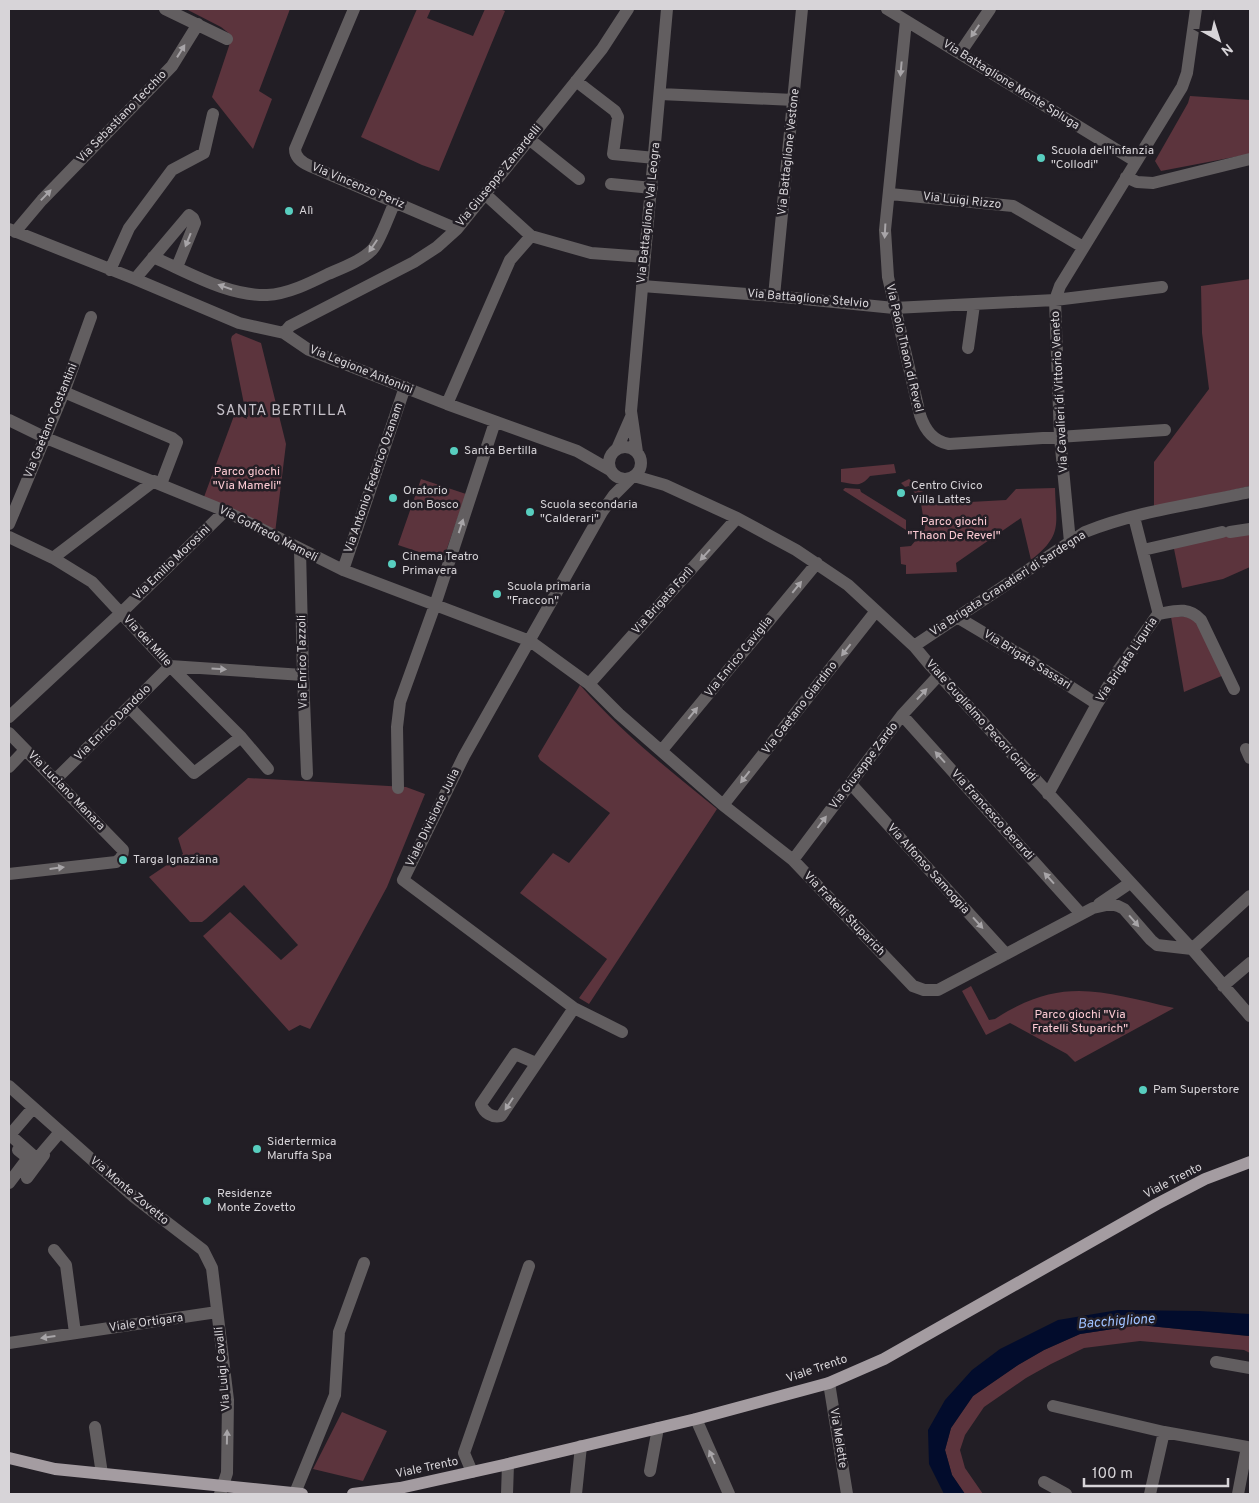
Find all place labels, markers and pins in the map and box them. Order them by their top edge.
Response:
place label: Scuola dell'infanzia "Collodi" [1051,143,1154,173]
marker: Scuola dell'infanzia "Collodi" [1035,152,1047,164]
place label: Alì [299,203,313,219]
marker: Alì [283,205,295,217]
place label: Santa Bertilla [464,443,537,459]
marker: Santa Bertilla [448,445,460,457]
place label: Centro Civico Villa Lattes [911,478,983,508]
place label: Oratorio don Bosco [403,483,459,513]
marker: Centro Civico Villa Lattes [895,487,907,499]
marker: Oratorio don Bosco [387,492,399,504]
place label: Scuola secondaria "Calderari" [540,497,638,527]
marker: Scuola secondaria "Calderari" [524,506,536,518]
place label: Cinema Teatro Primavera [402,549,479,579]
marker: Cinema Teatro Primavera [386,558,398,570]
place label: Scuola primaria "Fraccon" [507,579,591,609]
marker: Scuola primaria "Fraccon" [491,588,503,600]
place label: Targa Ignaziana [133,852,218,868]
marker: Targa Ignaziana [117,854,129,866]
place label: Pam Superstore [1153,1082,1239,1098]
marker: Pam Superstore [1137,1084,1149,1096]
place label: Sidertermica Maruffa Spa [267,1134,336,1164]
marker: Sidertermica Maruffa Spa [251,1143,263,1155]
place label: Residenze Monte Zovetto [217,1186,296,1216]
marker: Residenze Monte Zovetto [201,1195,213,1207]

